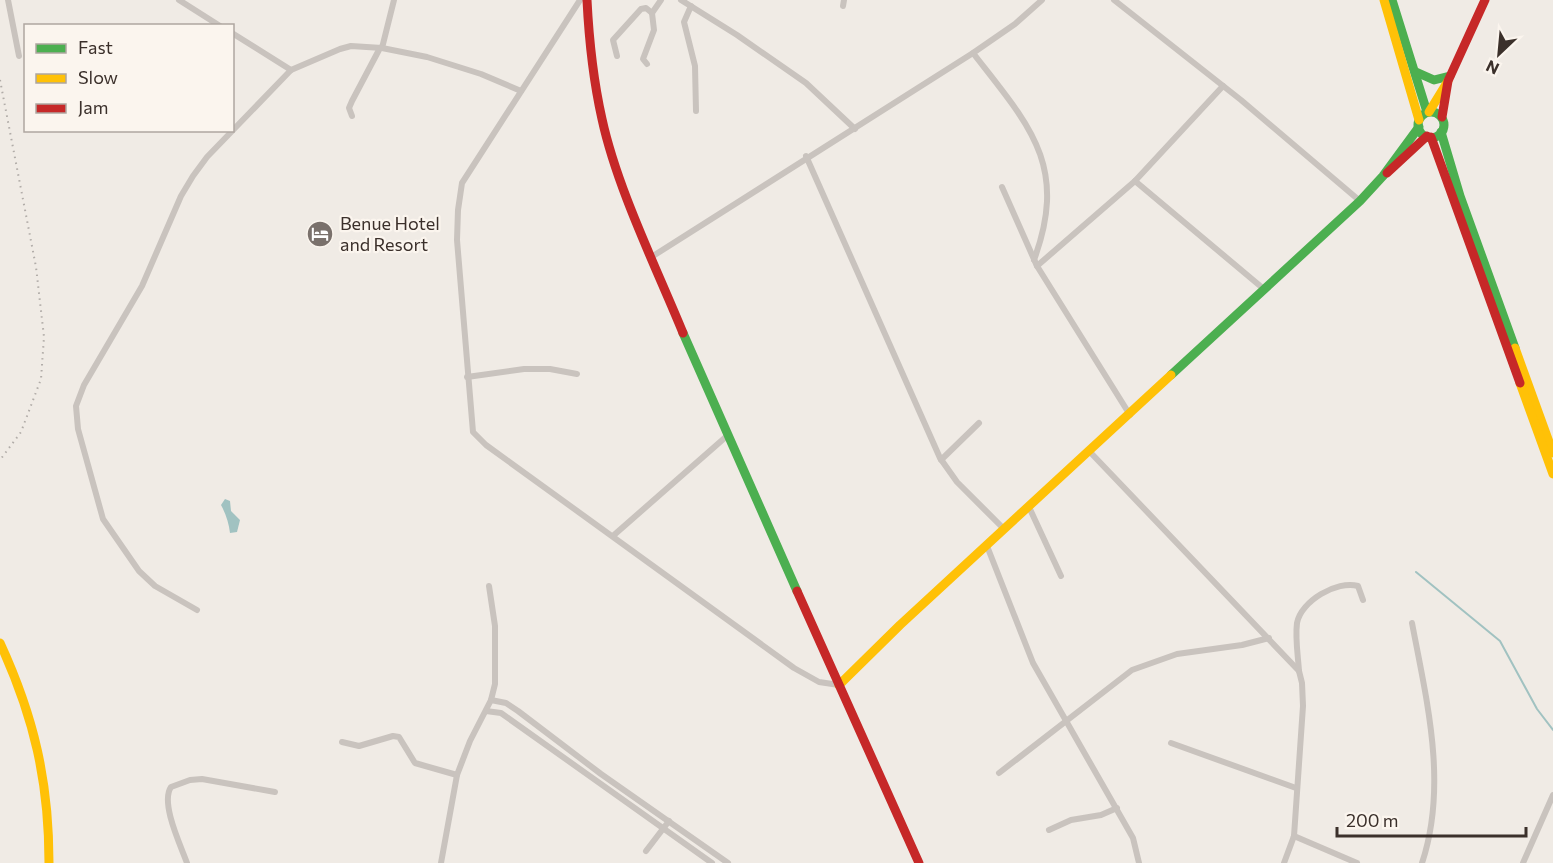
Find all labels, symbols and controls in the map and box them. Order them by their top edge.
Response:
legend [24,24,234,132]
north arrow [1469,24,1529,84]
text: Fast [78,36,113,58]
text: N [1483,57,1502,79]
text: Slow [78,66,118,88]
text: Jam [78,96,108,118]
place label: Benue Hotel and Resort [340,212,440,255]
hotel icon: Benue Hotel and Resort [305,219,335,249]
scale bar [1337,800,1526,838]
text: 200 m [1346,809,1399,831]

